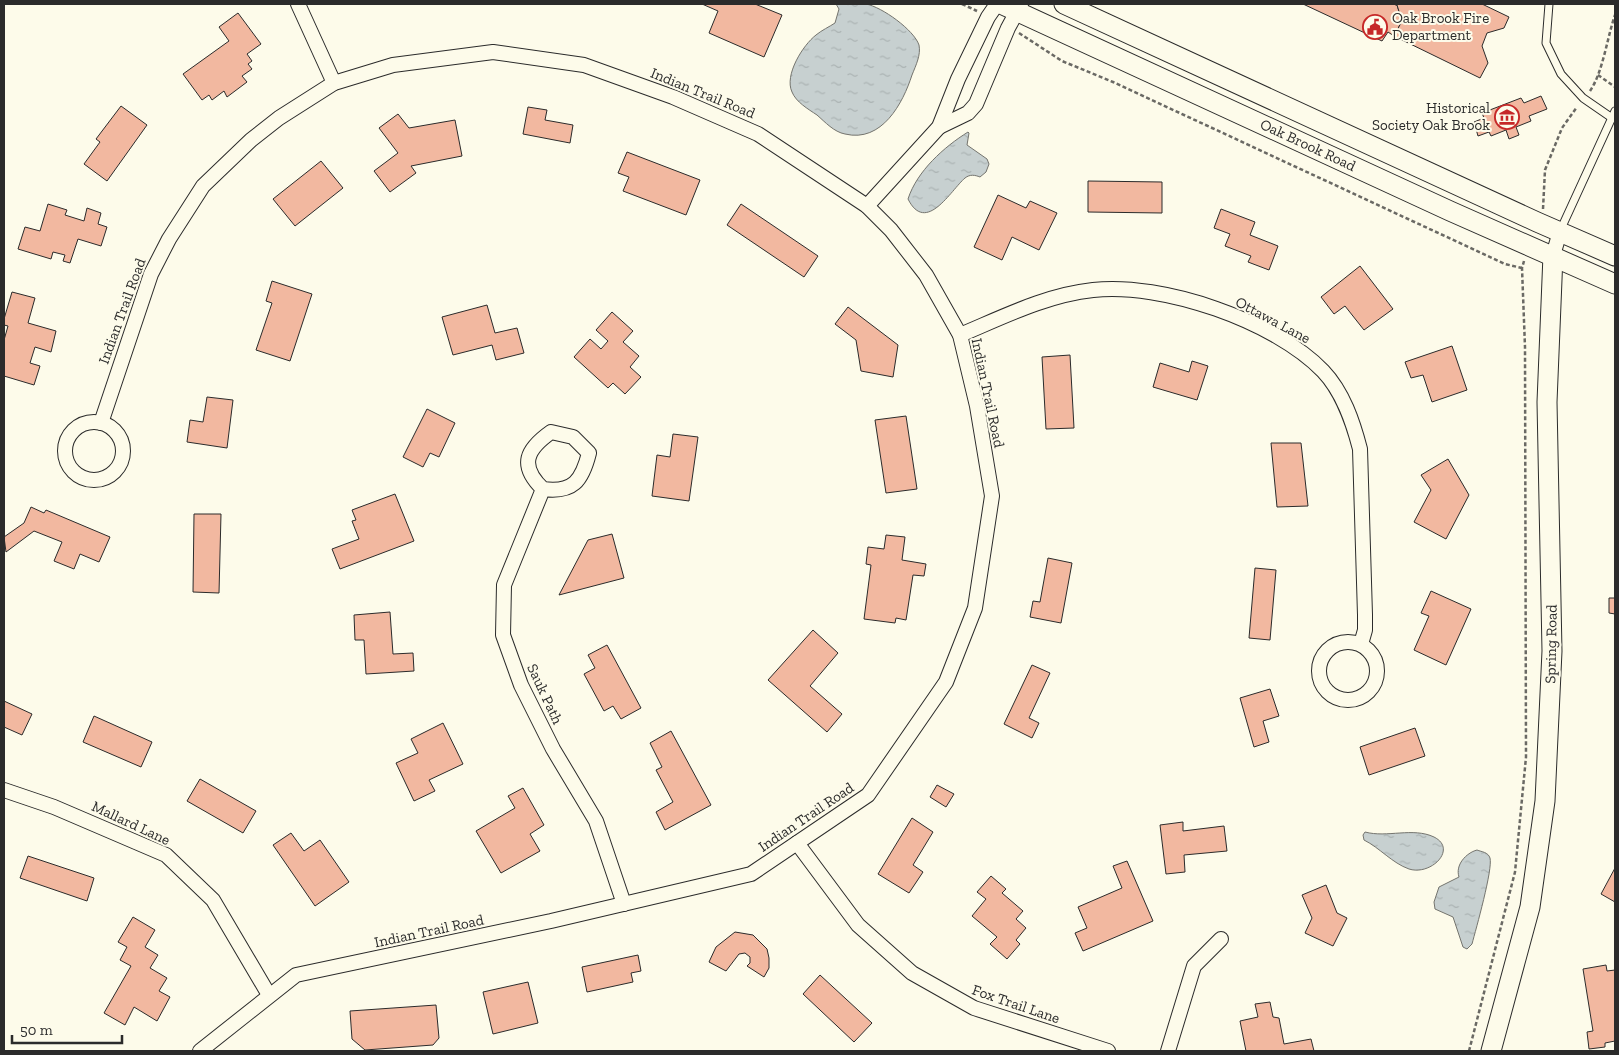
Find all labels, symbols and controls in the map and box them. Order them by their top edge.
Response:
place label: Oak Brook Fire Department [1392,9,1489,44]
public building icon: Oak Brook Fire Department [1362,14,1388,40]
street label: Indian Trail Road [648,64,759,122]
place label: Historical Society Oak Brook [1372,99,1490,134]
museum icon: Historical Society Oak Brook [1494,104,1520,130]
street label: Oak Brook Road [1257,115,1359,175]
street label: Indian Trail Road [95,255,150,366]
street label: Ottawa Lane [1232,293,1314,347]
street label: Indian Trail Road [968,337,1009,450]
street label: Spring Road [1541,603,1561,684]
street label: Sauk Path [523,661,567,728]
street label: Indian Trail Road [755,778,858,856]
street label: Mallard Lane [89,797,173,849]
street label: Indian Trail Road [373,910,486,951]
street label: Fox Trail Lane [970,981,1062,1027]
scale bar [12,1012,122,1044]
text: 50 m [20,1021,53,1039]

